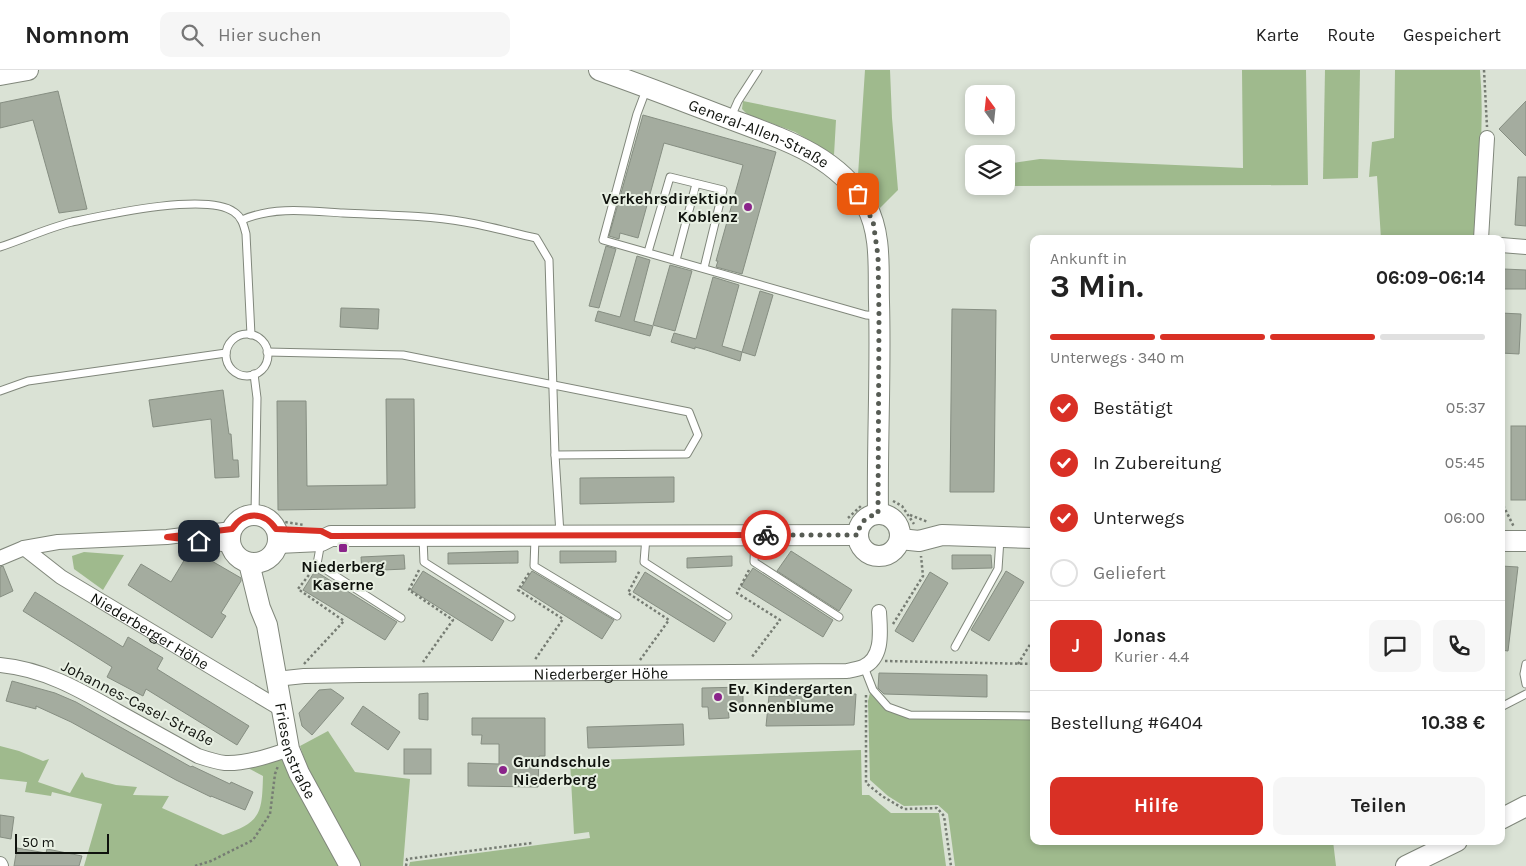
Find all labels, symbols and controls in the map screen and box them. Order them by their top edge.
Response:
search box [160,12,510,57]
text: Nomnom [25,21,130,49]
icon: search [178,21,206,49]
text: Hier suchen [218,24,321,46]
text: Karte [1256,24,1299,46]
text: Route [1327,24,1375,46]
text: Gespeichert [1403,24,1501,46]
north arrow [965,85,1015,135]
map controls [965,85,1015,195]
street label: General-Allen-Straße [686,95,833,171]
button: layers [965,145,1015,195]
pin [837,173,879,215]
icon: bag [844,180,872,208]
place label: Verkehrsdirektion Koblenz [602,189,738,226]
marker: Verkehrsdirektion Koblenz [742,201,754,213]
text: Ankunft in [1050,249,1127,268]
text: 06:09–06:14 [1376,267,1485,289]
text: 3 Min. [1050,268,1143,305]
text: Unterwegs · 340 m [1050,348,1184,367]
icon: check [1050,394,1078,422]
text: Bestätigt [1093,397,1173,419]
text: 05:37 [1446,398,1485,417]
icon: check [1050,449,1078,477]
text: In Zubereitung [1093,452,1221,474]
text: 05:45 [1445,453,1485,472]
icon: check [1050,504,1078,532]
text: Unterwegs [1093,507,1185,529]
text: 06:00 [1444,508,1485,527]
courier [741,510,791,560]
pin [178,520,220,562]
icon: bike [752,521,780,549]
icon: home [185,527,213,555]
marker: Niederberg Kaserne [337,542,349,554]
place label: Niederberg Kaserne [301,557,385,594]
text: Geliefert [1093,562,1166,584]
street label: Niederberger Höhe [87,588,213,673]
button: chat [1369,620,1421,672]
button: phone [1433,620,1485,672]
text: Jonas [1114,625,1166,647]
text: J [1072,635,1080,657]
text: Kurier · 4.4 [1114,647,1189,666]
street label: Johannes-Casel-Straße [58,656,218,750]
street label: Niederberger Höhe [533,663,668,683]
place label: Ev. Kindergarten Sonnenblume [728,679,853,716]
marker: Ev. Kindergarten Sonnenblume [712,691,724,703]
street label: Friesenstraße [271,701,321,802]
text: Bestellung #6404 [1050,712,1203,734]
text: 10.38 € [1421,712,1485,734]
place label: Grundschule Niederberg [513,752,610,789]
marker: Grundschule Niederberg [497,764,509,776]
button: Hilfe [1050,777,1263,835]
button: Teilen [1273,777,1485,835]
scale bar [15,831,109,854]
text: 50 m [22,834,55,851]

